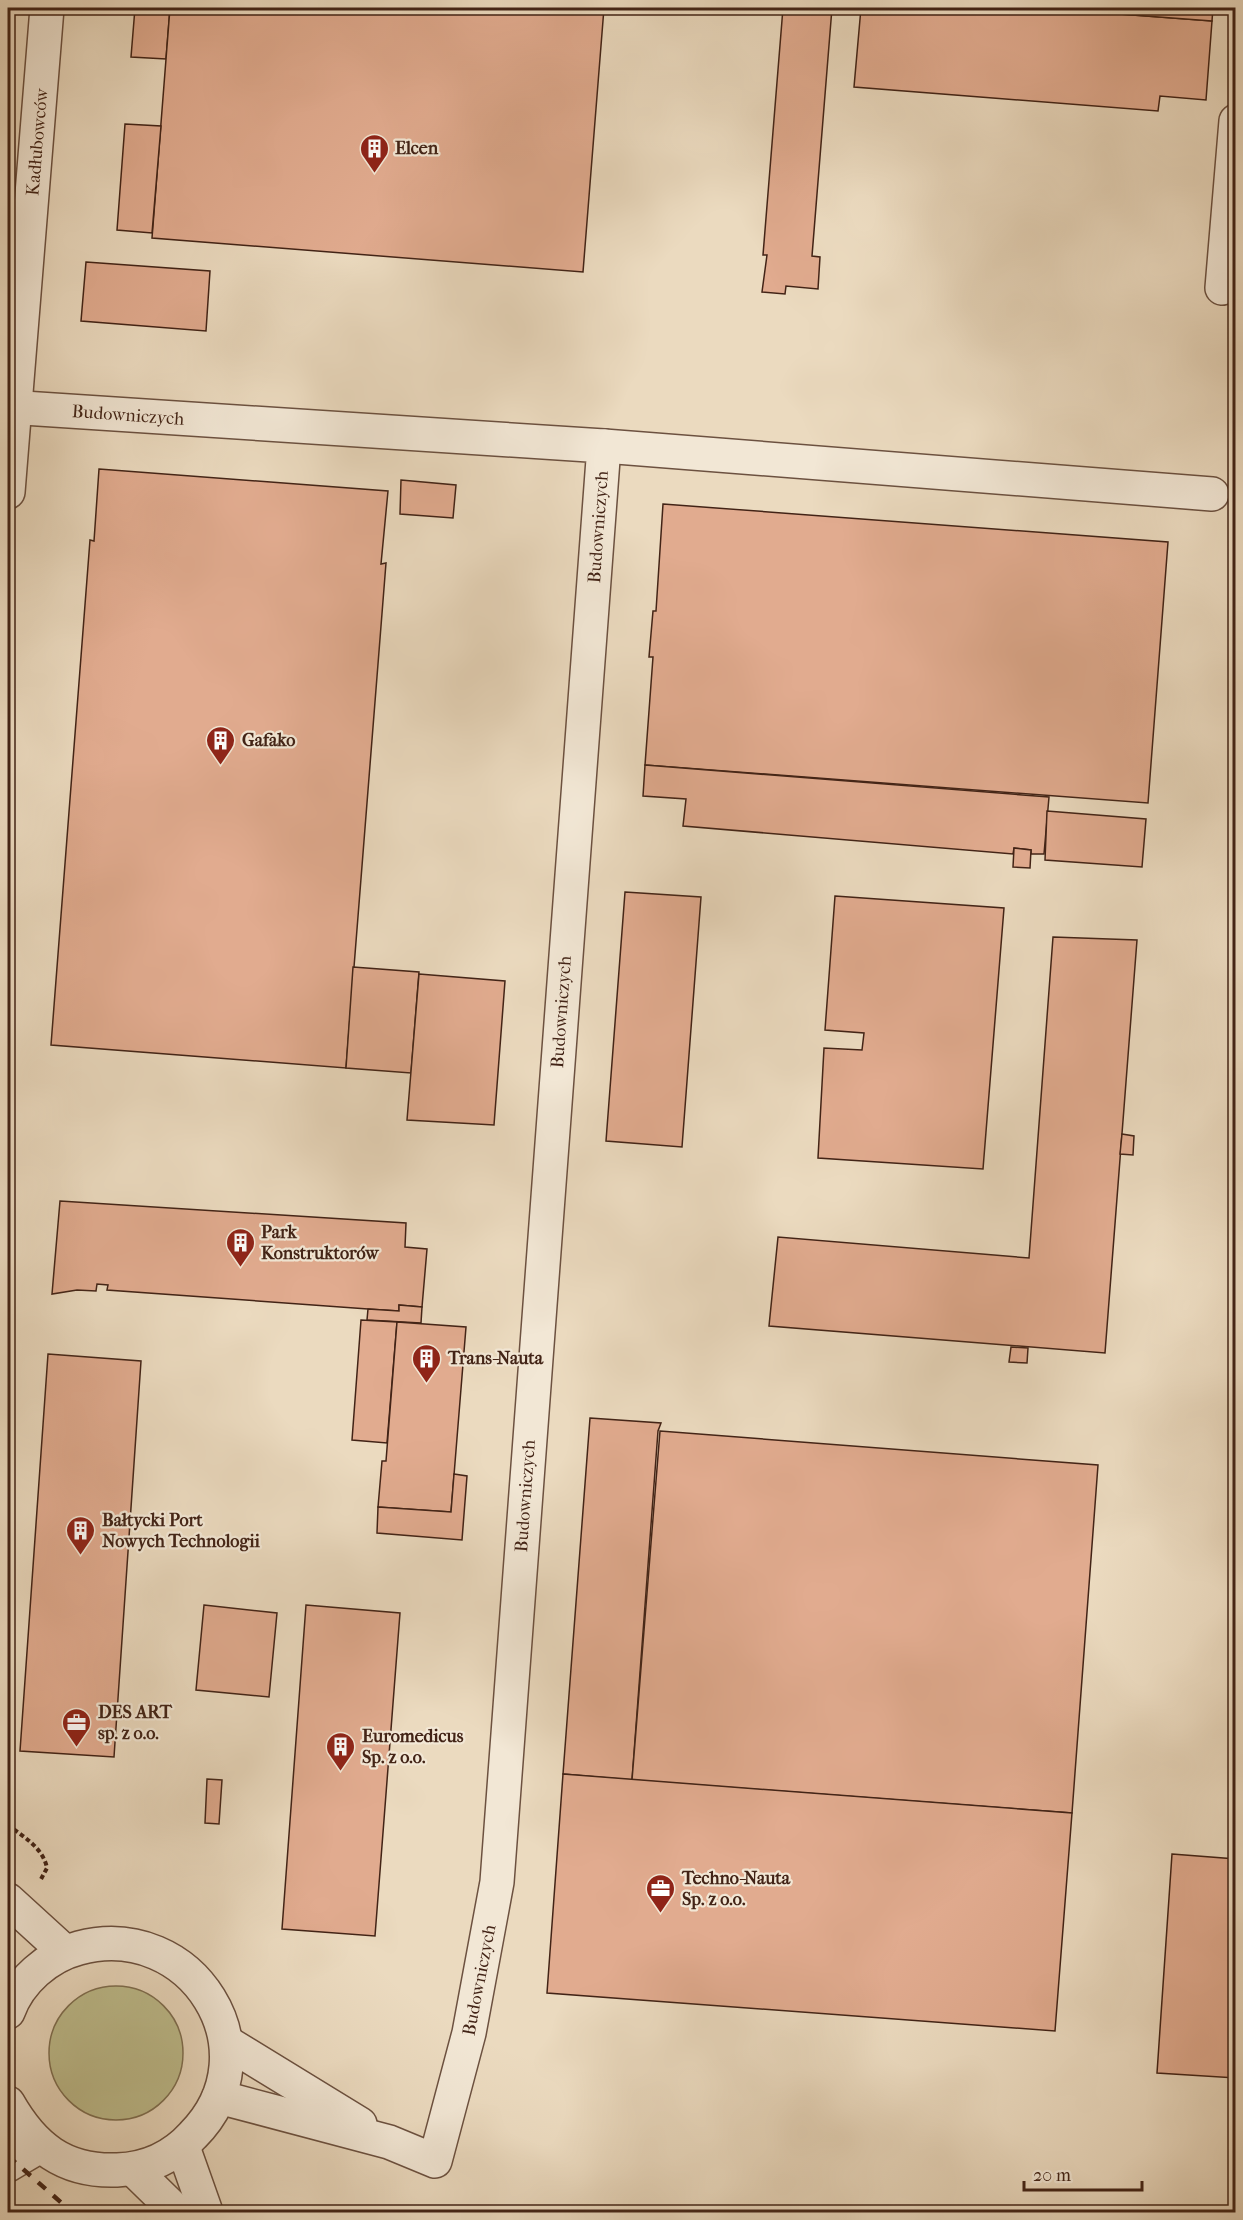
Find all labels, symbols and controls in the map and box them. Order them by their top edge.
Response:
street label: Kadłubowców [22,87,53,197]
building icon: Elcen [358,132,390,174]
place label: Elcen [395,138,439,159]
street label: Budowniczych [71,401,185,430]
street label: Budowniczych [584,470,613,584]
building icon: Gafako [205,724,237,766]
place label: Gafako [242,730,295,751]
street label: Budowniczych [547,955,576,1069]
place label: Park Konstruktorów [261,1222,380,1264]
building icon: Park Konstruktorów [224,1226,256,1268]
building icon: Trans-Nauta [411,1342,443,1384]
place label: Trans-Nauta [447,1348,544,1369]
street label: Budowniczych [511,1439,540,1553]
place label: Bałtycki Port Nowych Technologii [102,1510,260,1552]
building icon: Bałtycki Port Nowych Technologii [65,1514,97,1556]
place label: DES ART sp. z o.o. [98,1702,173,1744]
office icon: DES ART sp. z o.o. [61,1706,93,1748]
place label: Euromedicus Sp. z o.o. [362,1726,464,1768]
building icon: Euromedicus Sp. z o.o. [325,1730,357,1772]
place label: Techno-Nauta Sp. z o.o. [681,1868,791,1910]
office icon: Techno-Nauta Sp. z o.o. [645,1872,677,1914]
street label: Budowniczych [458,1923,501,2037]
scale bar [1024,2154,1142,2192]
text: 20 m [1033,2165,1071,2186]

